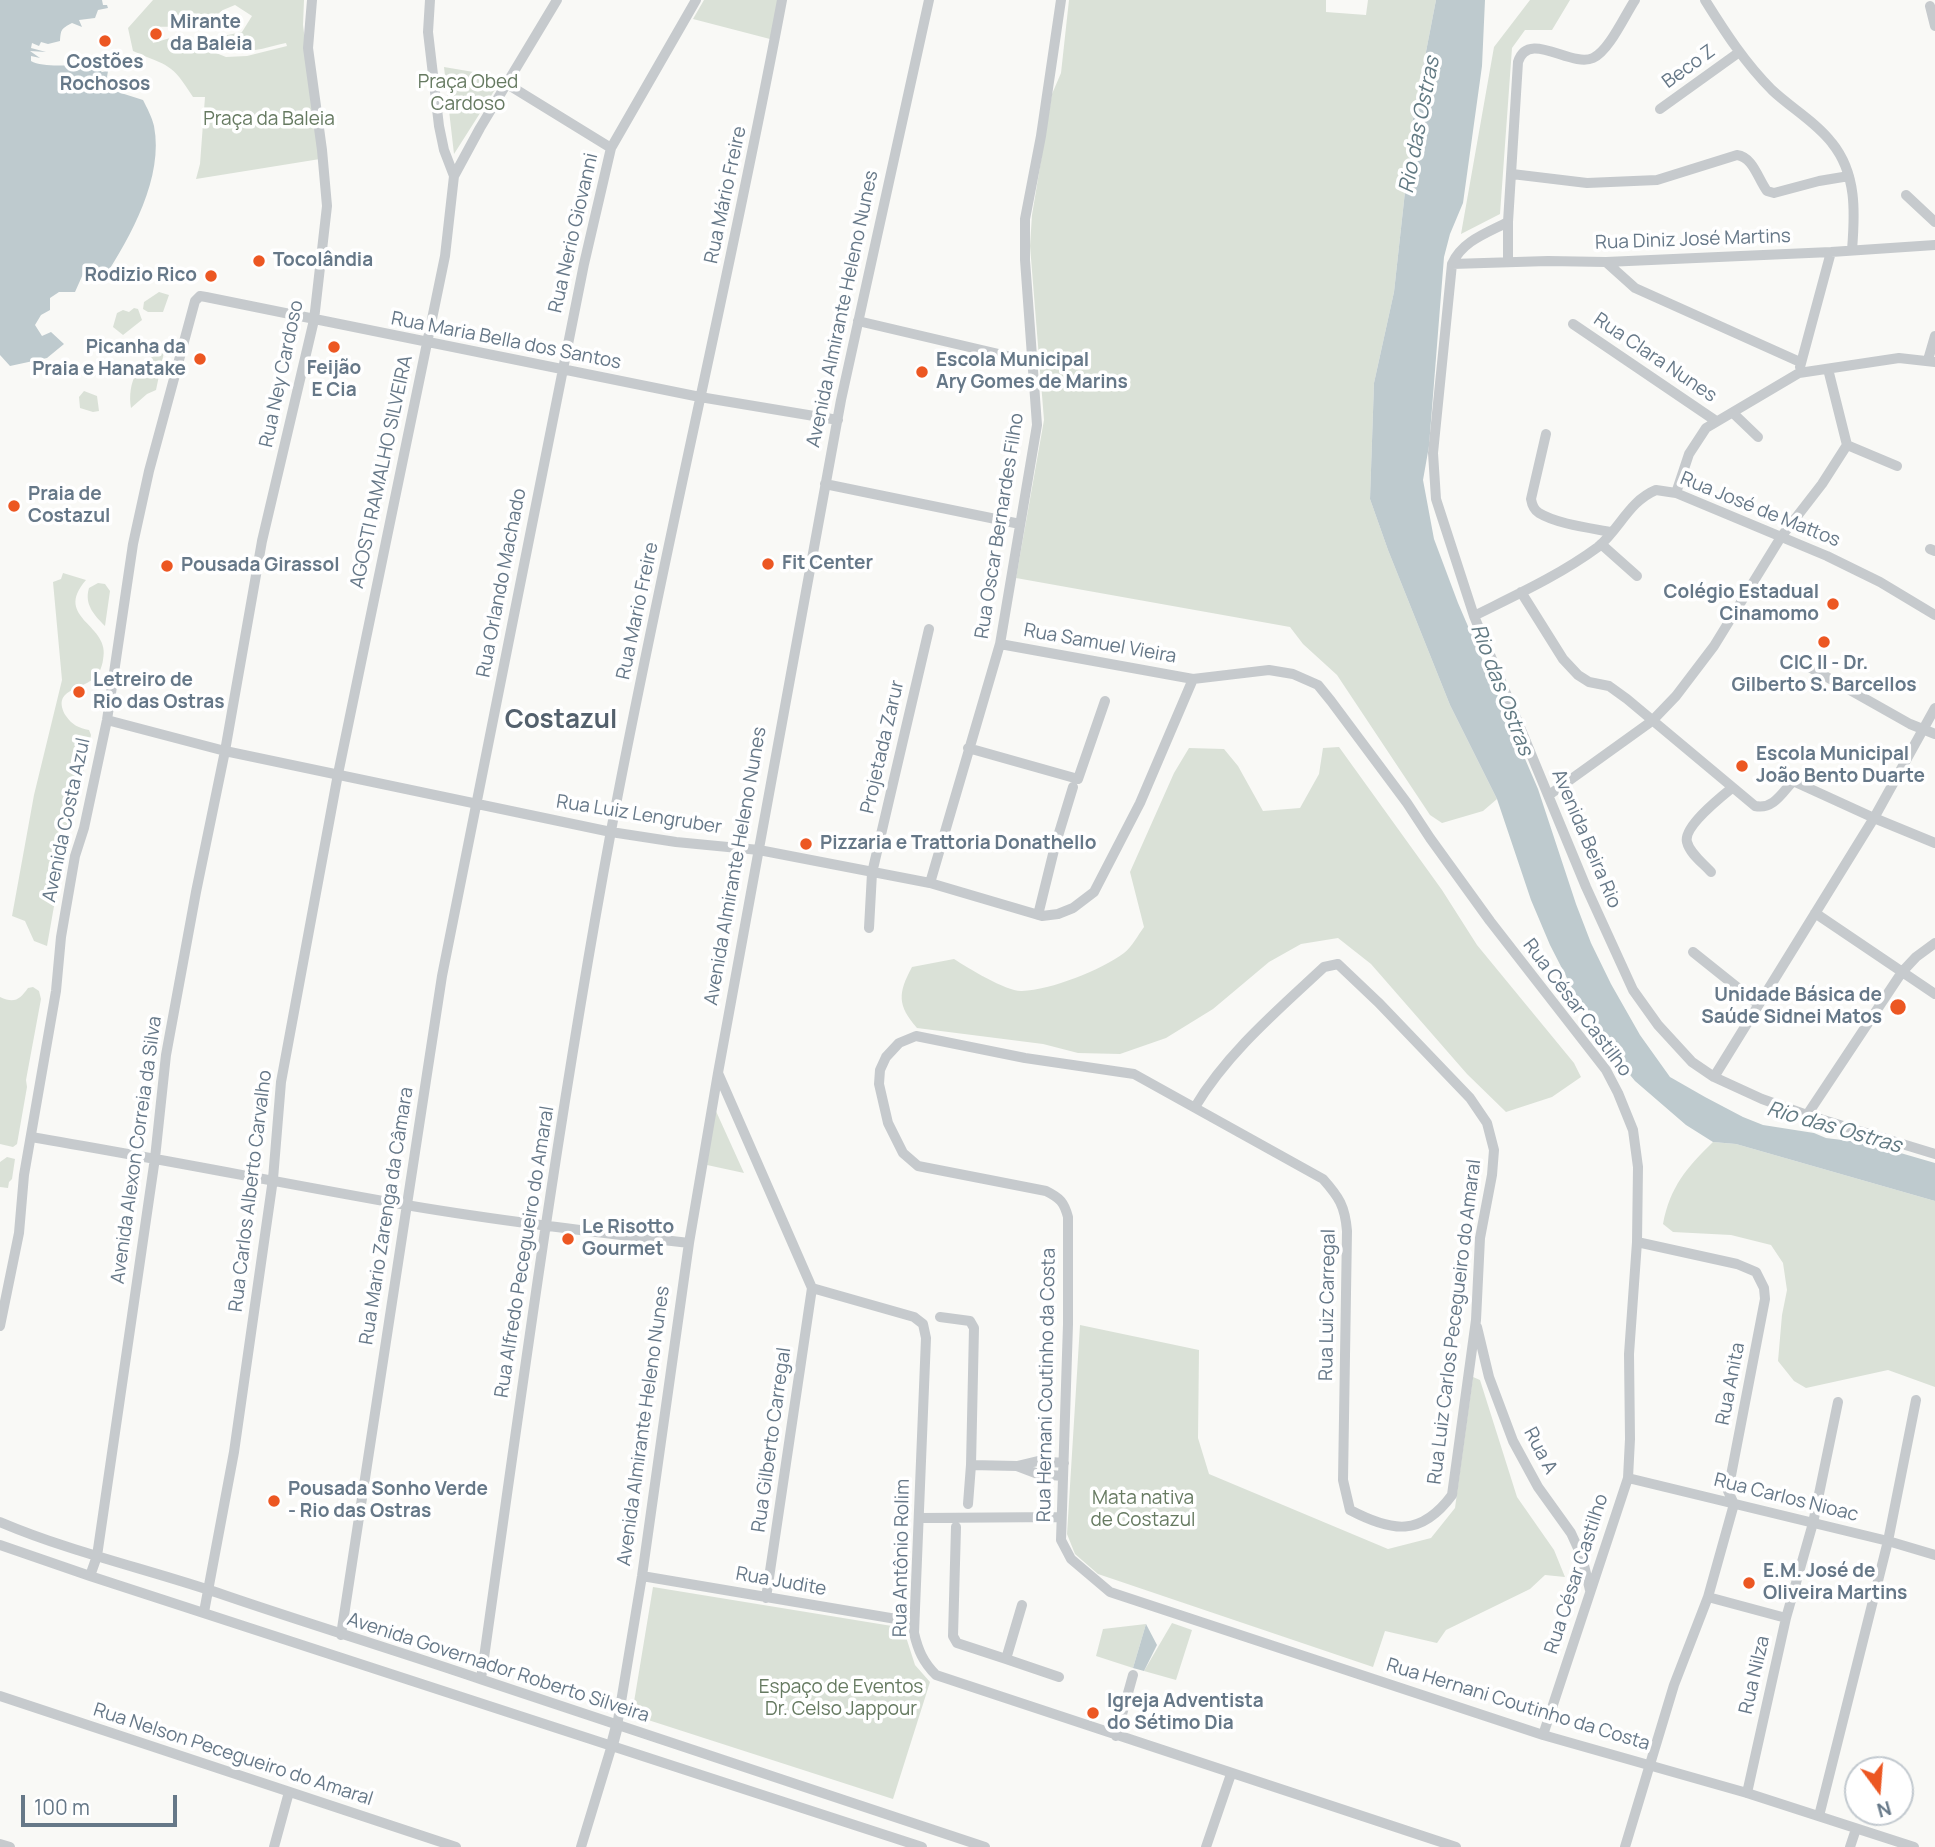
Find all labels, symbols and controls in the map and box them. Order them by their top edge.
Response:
place label: Mirante da Baleia [170,12,252,56]
marker: Mirante da Baleia [148,26,164,42]
marker: Costões Rochosos [97,33,113,49]
street label: Beco Z [1658,40,1720,94]
place label: Costões Rochosos [60,52,150,96]
water label: Rio das Ostras [1394,55,1446,195]
park label: Praça Obed Cardoso [418,72,518,116]
park label: Praça da Baleia [203,109,335,131]
street label: Rua Mário Freire [700,124,752,266]
street label: Rua Nerio Giovanni [545,151,603,315]
street label: Avenida Almirante Heleno Nunes [802,169,884,449]
street label: Rua Diniz José Martins [1595,225,1791,255]
place label: Tocolândia [273,250,373,272]
marker: Tocolândia [251,253,267,269]
place label: Rodizio Rico [84,265,197,287]
marker: Rodizio Rico [203,268,219,284]
street label: Rua Ney Cardoso [255,298,309,450]
street label: Rua Maria Bella dos Santos [389,307,623,375]
street label: Rua Clara Nunes [1589,308,1721,408]
place label: Picanha da Praia e Hanatake [32,337,186,381]
marker: Feijão E Cia [326,339,342,355]
place label: Escola Municipal Ary Gomes de Marins [936,350,1128,394]
marker: Picanha da Praia e Hanatake [192,351,208,367]
street label: AGOSTI RAMALHO SILVEIRA [346,354,418,590]
place label: Feijão E Cia [307,358,361,402]
marker: Escola Municipal Ary Gomes de Marins [914,364,930,380]
street label: Rua Oscar Bernardes Filho [971,412,1029,640]
street label: Rua José de Mattos [1677,468,1843,552]
place label: Praia de Costazul [28,484,110,528]
street label: Rua Orlando Machado [472,487,532,679]
marker: Praia de Costazul [6,498,22,514]
street label: Rua Mario Freire [612,540,664,682]
place label: Fit Center [782,553,873,575]
place label: Pousada Girassol [181,555,339,577]
marker: Fit Center [760,556,776,572]
marker: Pousada Girassol [159,558,175,574]
place label: Colégio Estadual Cinamomo [1663,582,1819,626]
marker: Colégio Estadual Cinamomo [1825,596,1841,612]
street label: Rua Samuel Vieira [1022,619,1178,669]
water label: Rio das Ostras [1464,621,1538,759]
marker: CIC II - Dr. Gilberto S. Barcellos [1816,634,1832,650]
place label: CIC II - Dr. Gilberto S. Barcellos [1732,653,1916,697]
place label: Letreiro de Rio das Ostras [93,670,224,714]
street label: Projetada Zarur [857,678,909,816]
marker: Letreiro de Rio das Ostras [71,684,87,700]
district label: Costazul [505,705,617,737]
street label: Avenida Almirante Heleno Nunes [700,725,772,1007]
street label: Avenida Costa Azul [38,736,96,904]
place label: Escola Municipal João Bento Duarte [1756,744,1925,788]
marker: Escola Municipal João Bento Duarte [1734,758,1750,774]
street label: Avenida Beira Rio [1547,766,1625,912]
street label: Rua Luiz Lengruber [555,791,723,839]
place label: Pizzaria e Trattoria Donathello [820,833,1096,855]
marker: Pizzaria e Trattoria Donathello [798,836,814,852]
street label: Rua César Castilho [1518,935,1636,1081]
place label: Unidade Básica de Saúde Sidnei Matos [1701,985,1882,1029]
marker: Unidade Básica de Saúde Sidnei Matos [1888,997,1908,1017]
street label: Avenida Alexon Correia da Silva [107,1015,167,1285]
street label: Rua Carlos Alberto Carvalho [225,1069,277,1313]
street label: Rua Mario Zarenga da Câmara [355,1086,419,1346]
water label: Rio das Ostras [1764,1097,1904,1159]
street label: Rua Alfredo Pecegueiro do Amaral [491,1105,559,1399]
street label: Rua Luiz Carlos Pecegueiro do Amaral [1424,1158,1486,1486]
place label: Le Risotto Gourmet [582,1217,674,1261]
street label: Rua Luiz Carregal [1315,1229,1341,1381]
marker: Le Risotto Gourmet [560,1231,576,1247]
street label: Rua Hernani Coutinho da Costa [1033,1248,1061,1522]
street label: Avenida Almirante Heleno Nunes [613,1285,675,1567]
street label: Rua Anita [1712,1341,1750,1427]
street label: Rua Gilberto Carregal [748,1346,796,1534]
street label: Rua A [1518,1424,1562,1478]
street label: Rua Carlos Nioac [1712,1469,1860,1527]
place label: Pousada Sonho Verde - Rio das Ostras [288,1479,488,1523]
street label: Rua Antônio Rolim [889,1479,915,1637]
park label: Mata nativa de Costazul [1091,1488,1195,1532]
street label: Rua César Castilho [1540,1491,1614,1657]
marker: Pousada Sonho Verde - Rio das Ostras [266,1493,282,1509]
place label: E.M. José de Oliveira Martins [1763,1561,1907,1605]
street label: Rua Judite [734,1563,828,1601]
marker: E.M. José de Oliveira Martins [1741,1575,1757,1591]
street label: Avenida Governador Roberto Silveira [344,1608,652,1728]
street label: Rua Nilza [1735,1634,1775,1716]
street label: Rua Hernani Coutinho da Costa [1384,1654,1652,1756]
park label: Espaço de Eventos Dr. Celso Jappour [759,1677,923,1721]
place label: Igreja Adventista do Sétimo Dia [1107,1691,1264,1735]
street label: Rua Nelson Pecegueiro do Amaral [90,1699,376,1811]
marker: Igreja Adventista do Sétimo Dia [1085,1705,1101,1721]
north arrow [1844,1756,1914,1826]
scale bar [24,1780,180,1824]
text: 100 m [34,1793,90,1821]
text: N [1874,1795,1894,1824]

